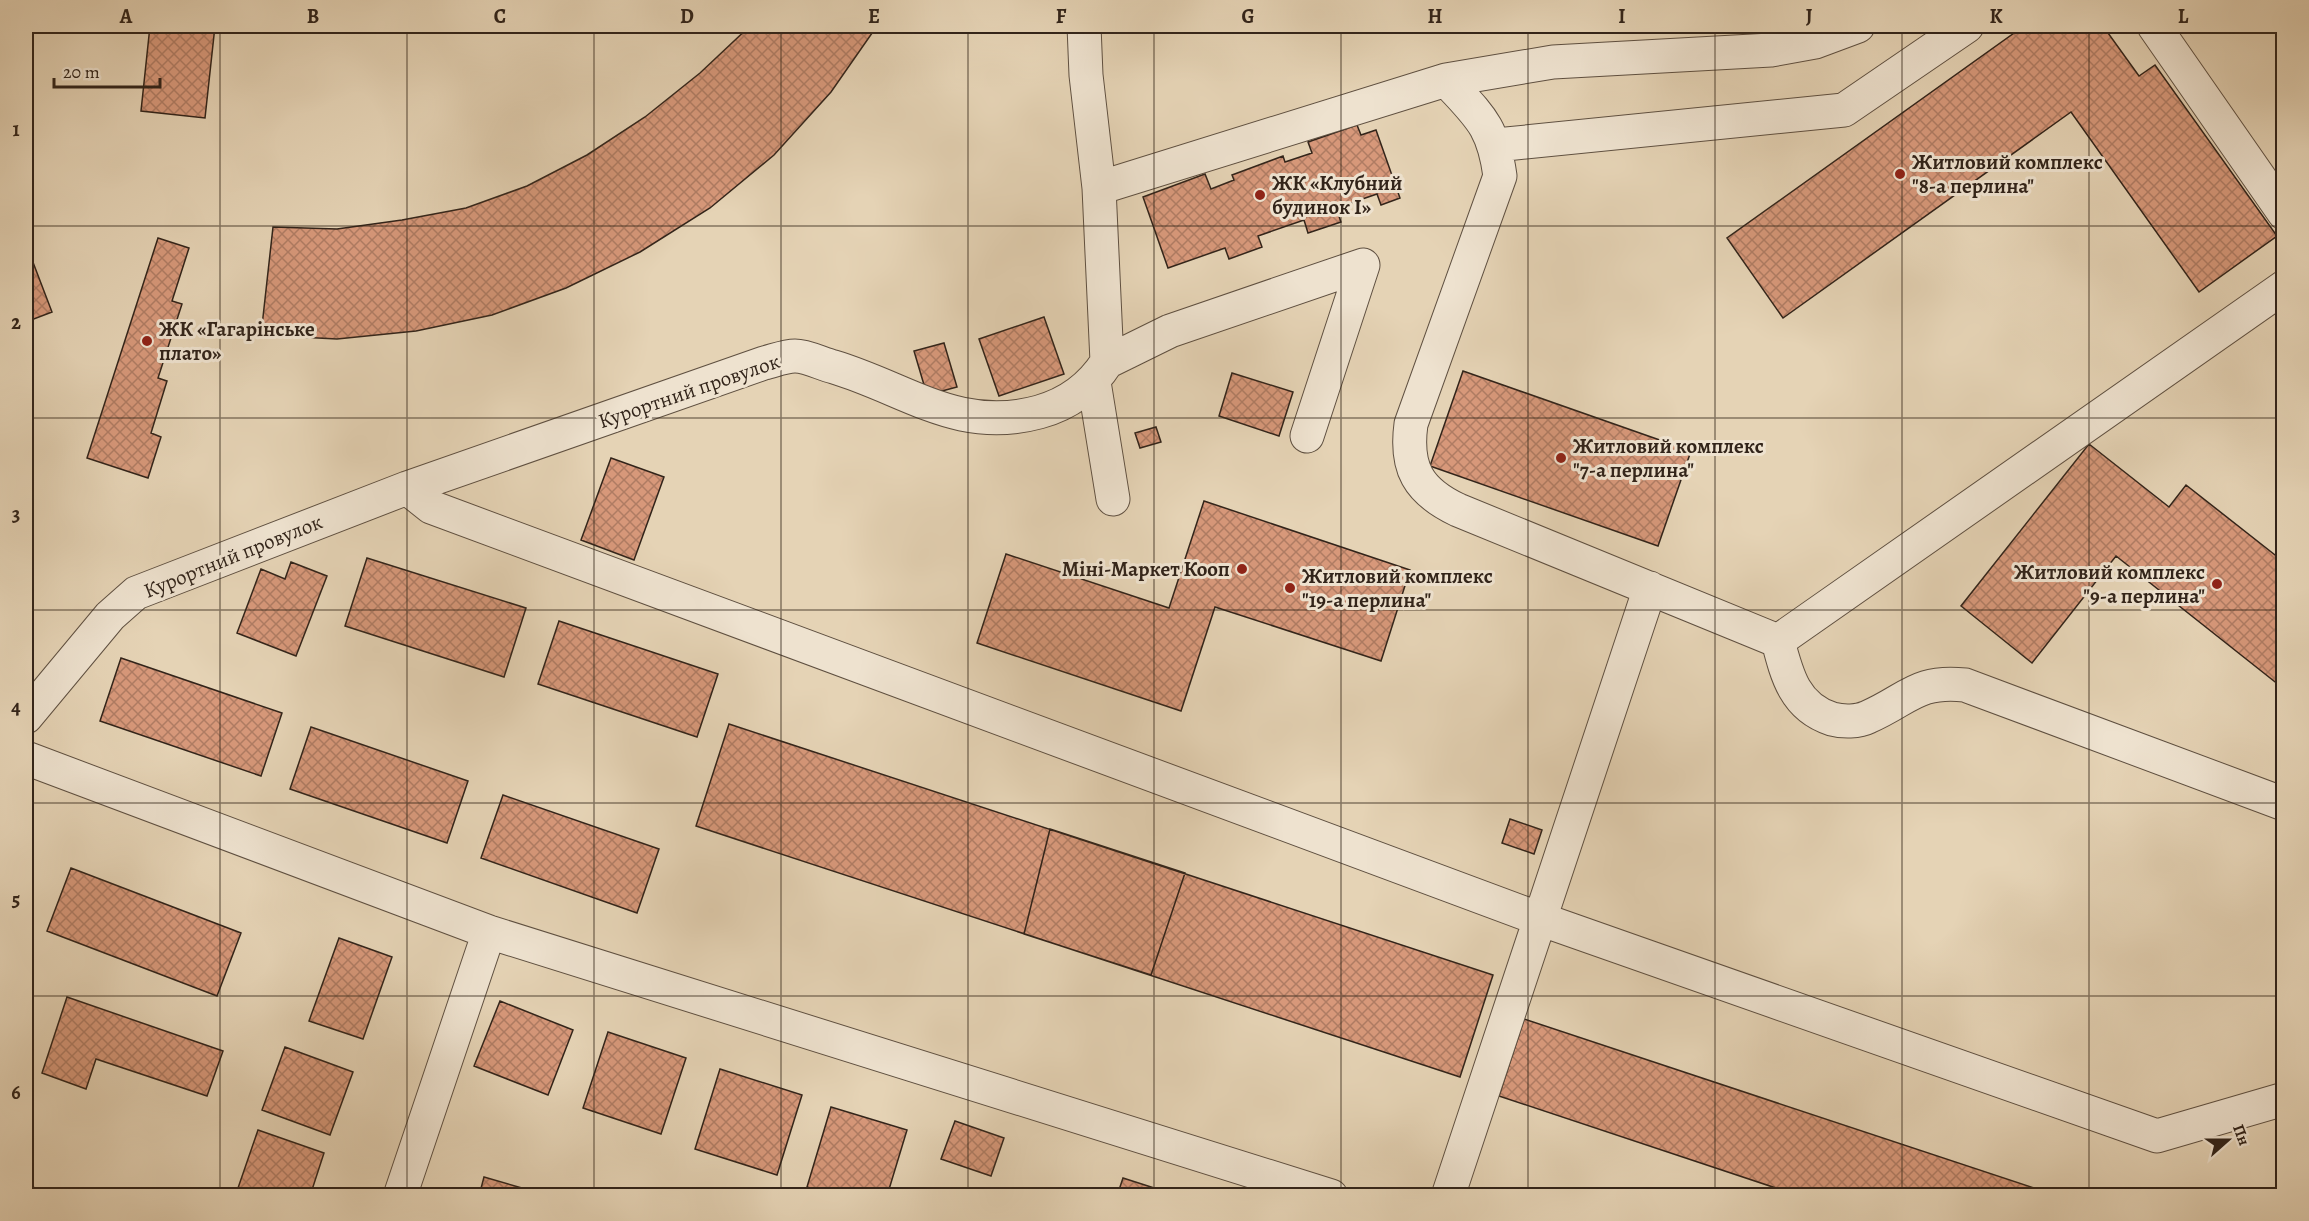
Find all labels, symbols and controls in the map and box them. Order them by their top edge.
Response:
text: A [119,3,133,30]
text: B [307,3,319,30]
text: C [494,3,506,30]
text: D [680,3,694,30]
text: E [868,3,880,30]
text: F [1056,3,1067,30]
text: G [1241,3,1255,30]
text: H [1428,3,1443,30]
text: I [1618,3,1626,30]
text: J [1806,3,1813,30]
text: K [1989,3,2003,30]
text: L [2178,3,2189,30]
scale bar [54,51,160,89]
text: 20 m [63,60,100,84]
text: 1 [12,116,20,143]
place label: Житловий комплекс "8-а перлина" [1912,148,2103,200]
marker: Житловий комплекс "8-а перлина" [1893,167,1907,181]
place label: ЖК «Клубний будинок I» [1272,169,1402,221]
marker: ЖК «Клубний будинок I» [1253,188,1267,202]
text: 2 [11,309,21,336]
place label: ЖК «Гагарінське плато» [159,315,315,367]
marker: ЖК «Гагарінське плато» [140,334,154,348]
street label: Курортний провулок [594,347,784,435]
place label: Житловий комплекс "7-а перлина" [1573,432,1764,484]
marker: Житловий комплекс "7-а перлина" [1554,451,1568,465]
text: 3 [12,501,20,528]
street label: Курортний провулок [139,507,327,605]
place label: Міні-Маркет Кооп [1062,555,1230,583]
place label: Житловий комплекс "9-а перлина" [2014,558,2205,610]
marker: Міні-Маркет Кооп [1235,562,1249,576]
place label: Житловий комплекс "19-а перлина" [1302,562,1493,614]
marker: Житловий комплекс "9-а перлина" [2210,577,2224,591]
marker: Житловий комплекс "19-а перлина" [1283,581,1297,595]
text: 4 [11,694,21,721]
text: 5 [12,886,20,913]
text: 6 [11,1079,21,1106]
north arrow [2198,1110,2258,1170]
text: Пн [2227,1121,2255,1149]

